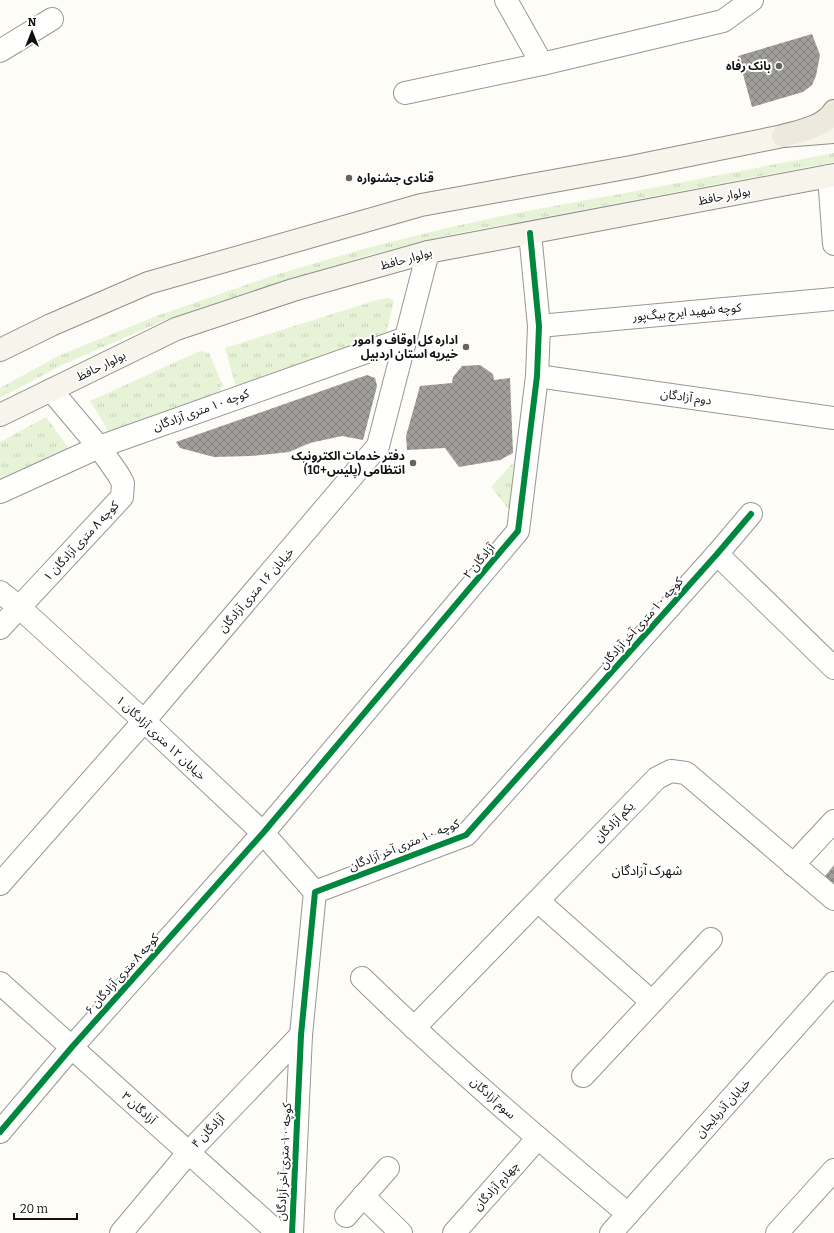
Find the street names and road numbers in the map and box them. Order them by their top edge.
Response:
street label: بولوار حافظ [697,184,751,208]
street label: بولوار حافظ [378,245,434,273]
street label: کوچه شهید ایرج بیگ‌پور [631,300,743,326]
street label: بولوار حافظ [74,348,128,384]
street label: کوچه ۱۰ متری آزادگان [151,386,252,435]
street label: دوم آزادگان [659,386,713,410]
street label: کوچه ۸ متری آزادگان ۱ [41,498,123,584]
street label: آزادگان ۲ [460,540,498,581]
street label: خیابان ۱۶ متری آزادگان [215,545,297,635]
street label: کوچه ۱۰ متری آخر آزادگان [596,574,687,672]
street label: خیابان ۱۲ متری آزادگان ۱ [113,693,209,783]
street label: یکم آزادگان [591,799,638,847]
street label: کوچه ۱۰ متری آخر آزادگان [347,816,463,875]
street label: کوچه ۸ متری آزادگان ۶ [82,930,163,1018]
street label: سوم آزادگان [466,1074,518,1123]
street label: خیابان آذربایجان [693,1076,753,1140]
street label: آزادگان ۳ [119,1089,159,1127]
street label: کوچه ۱۰ متری آخر آزادگان [274,1102,295,1221]
street label: آزادگان ۴ [189,1111,228,1151]
street label: چهارم آزادگان [470,1159,523,1215]

